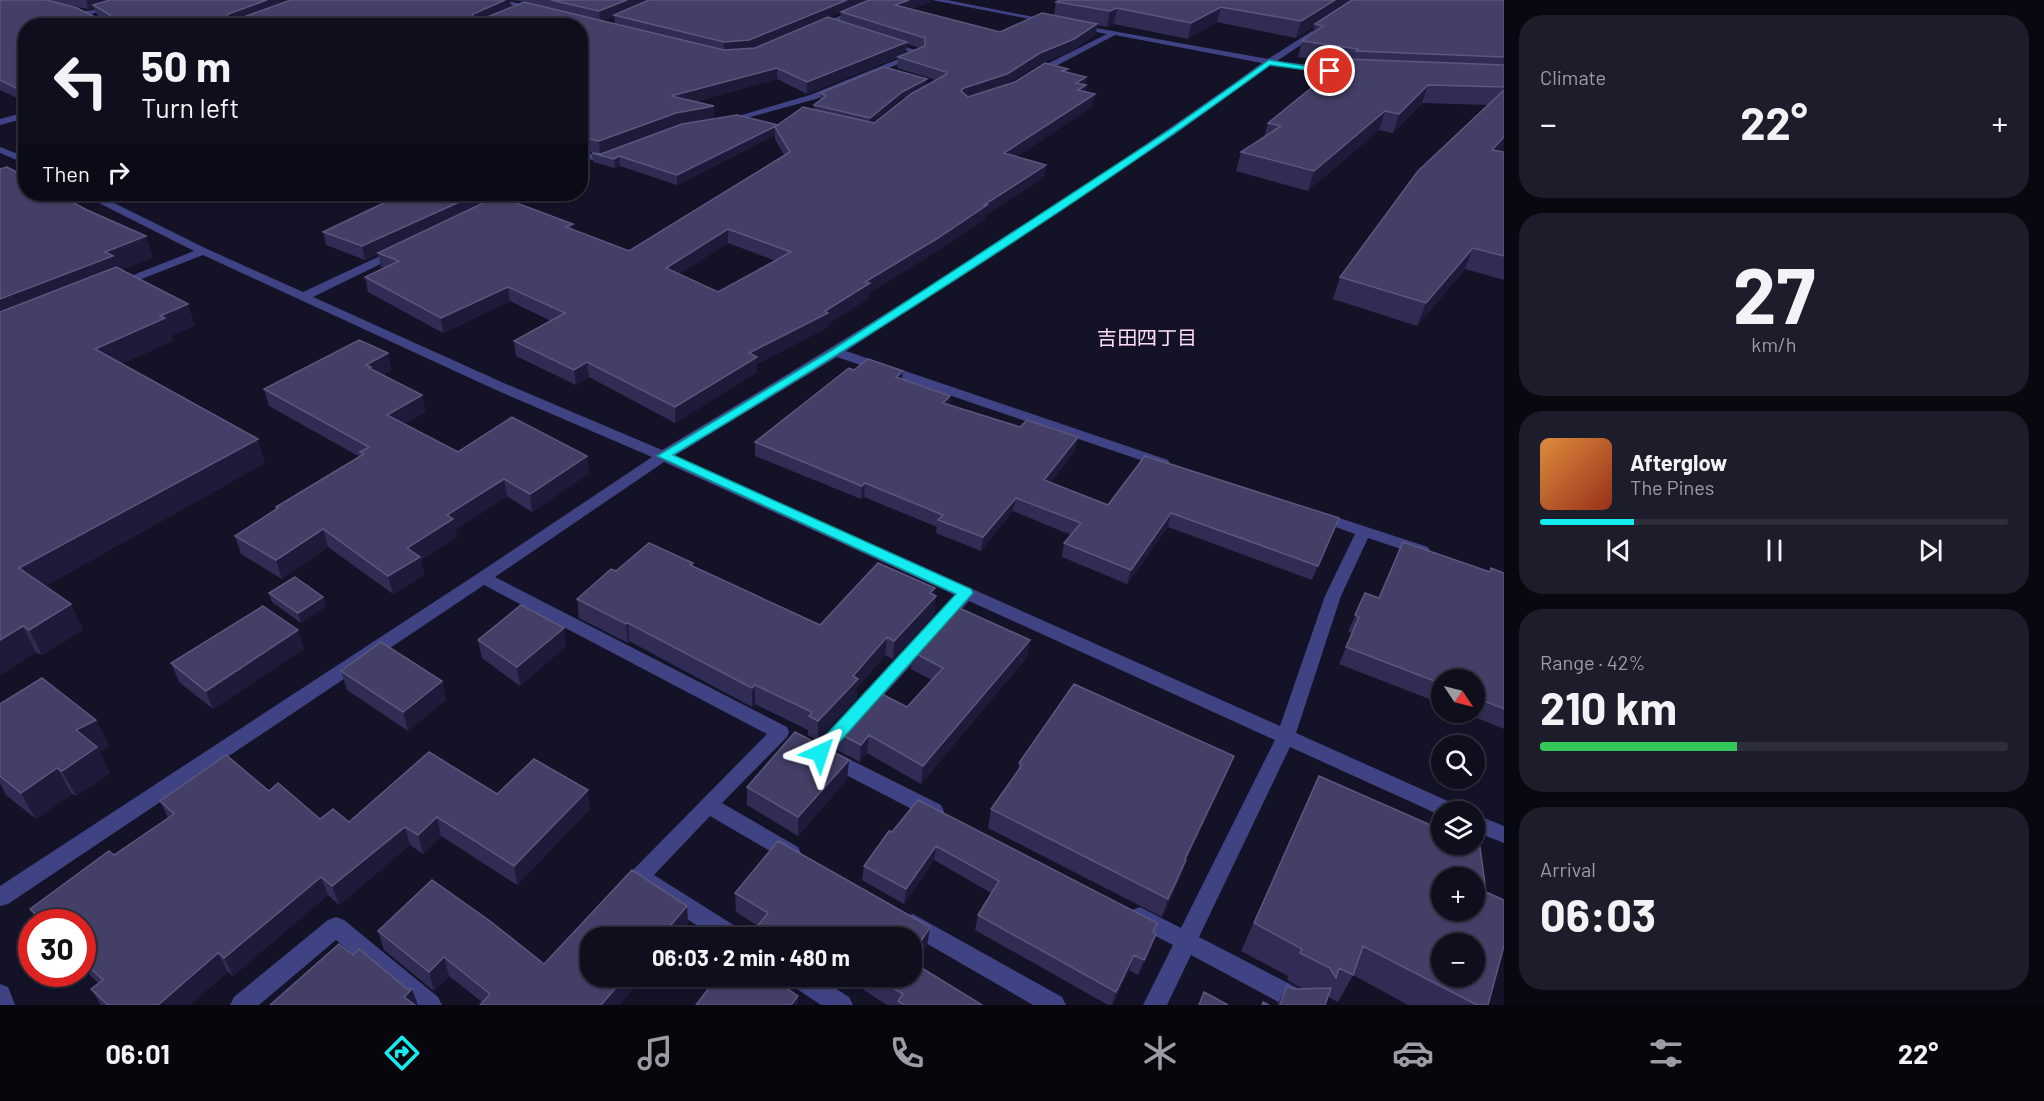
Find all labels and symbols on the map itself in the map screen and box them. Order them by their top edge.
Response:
pin [1304,45,1355,96]
district label: 吉田四丁目 [1097,325,1197,349]
north arrow [1431,669,1485,723]
position arrow [788,721,852,785]
speed limit sign: 30 [18,909,96,987]

